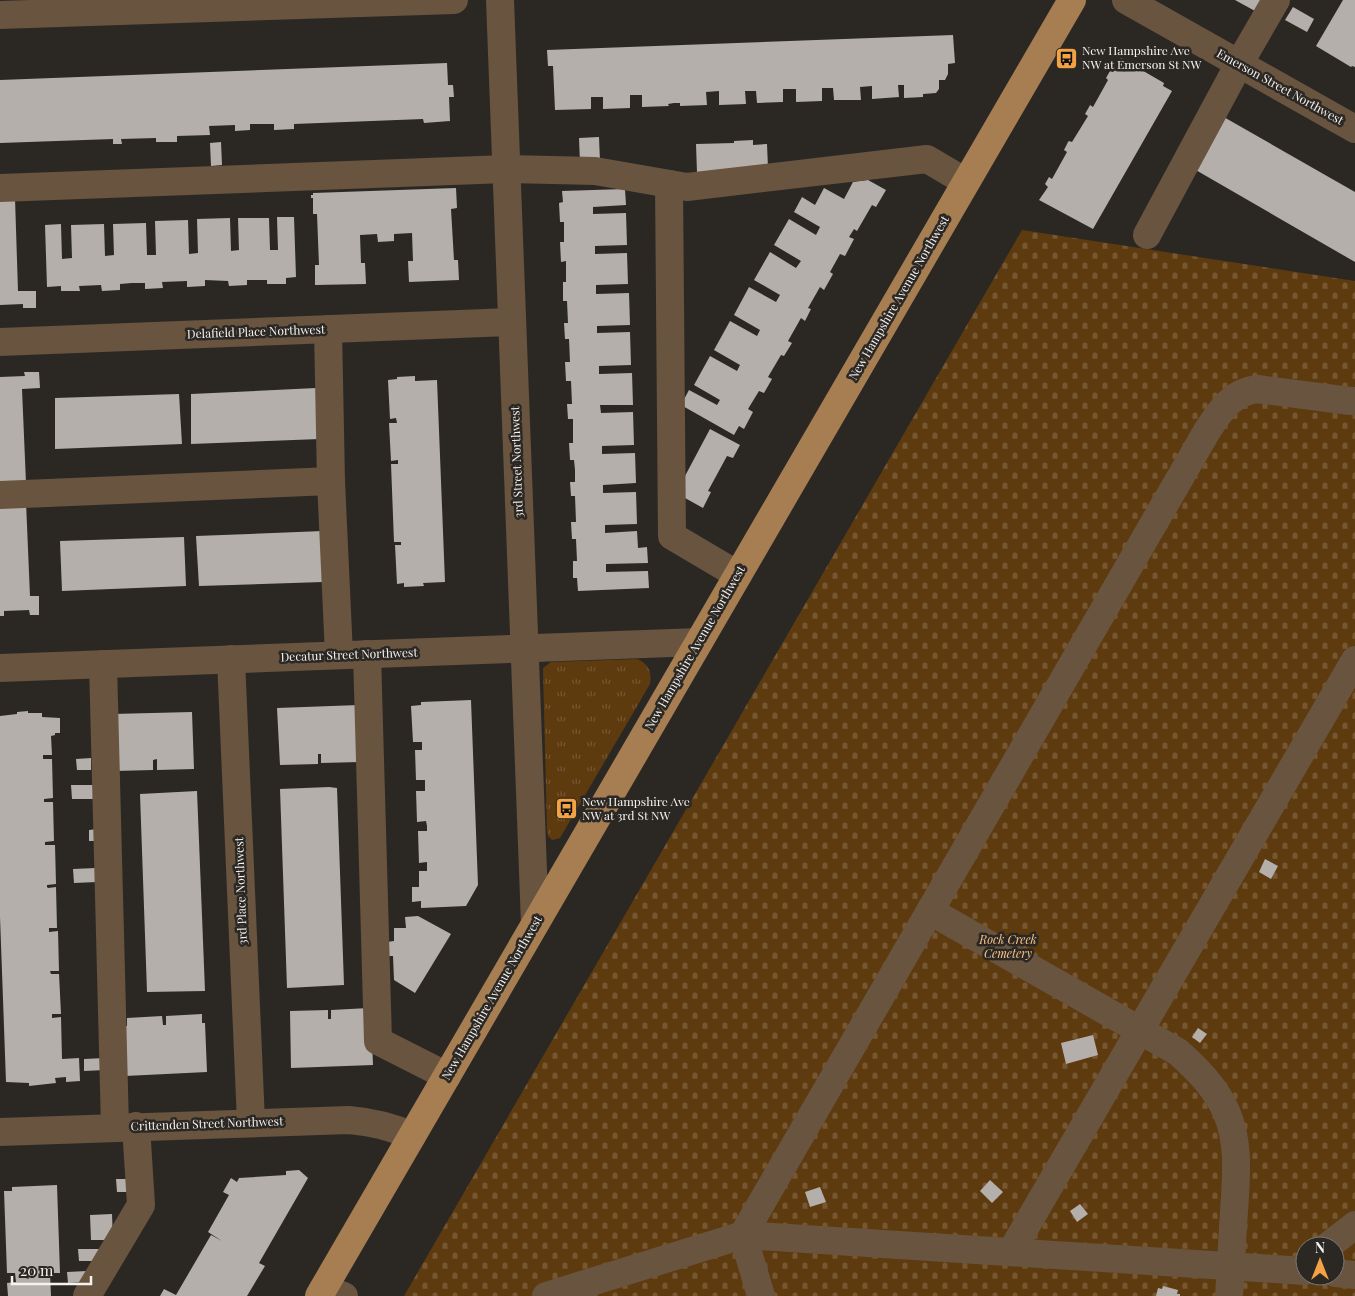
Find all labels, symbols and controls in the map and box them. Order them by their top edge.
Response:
place label: New Hampshire Ave NW at Emerson St NW [1082,42,1201,72]
street label: Emerson Street Northwest [1214,45,1347,128]
bus stop icon: New Hampshire Ave NW at Emerson St NW [1054,46,1078,70]
street label: New Hampshire Avenue Northwest [844,212,952,383]
street label: Delafield Place Northwest [187,321,326,341]
street label: 3rd Street Northwest [506,405,526,518]
street label: New Hampshire Avenue Northwest [640,562,748,733]
street label: Decatur Street Northwest [280,644,418,664]
place label: New Hampshire Ave NW at 3rd St NW [582,793,690,823]
bus stop icon: New Hampshire Ave NW at 3rd St NW [554,797,578,821]
street label: 3rd Place Northwest [230,836,250,945]
street label: New Hampshire Avenue Northwest [437,912,545,1083]
park label: Rock Creek Cemetery [978,931,1037,961]
street label: Crittenden Street Northwest [130,1112,284,1134]
north arrow [1295,1236,1345,1286]
text: N [1315,1238,1325,1257]
scale bar [12,1254,91,1286]
text: 20 m [20,1260,54,1280]

